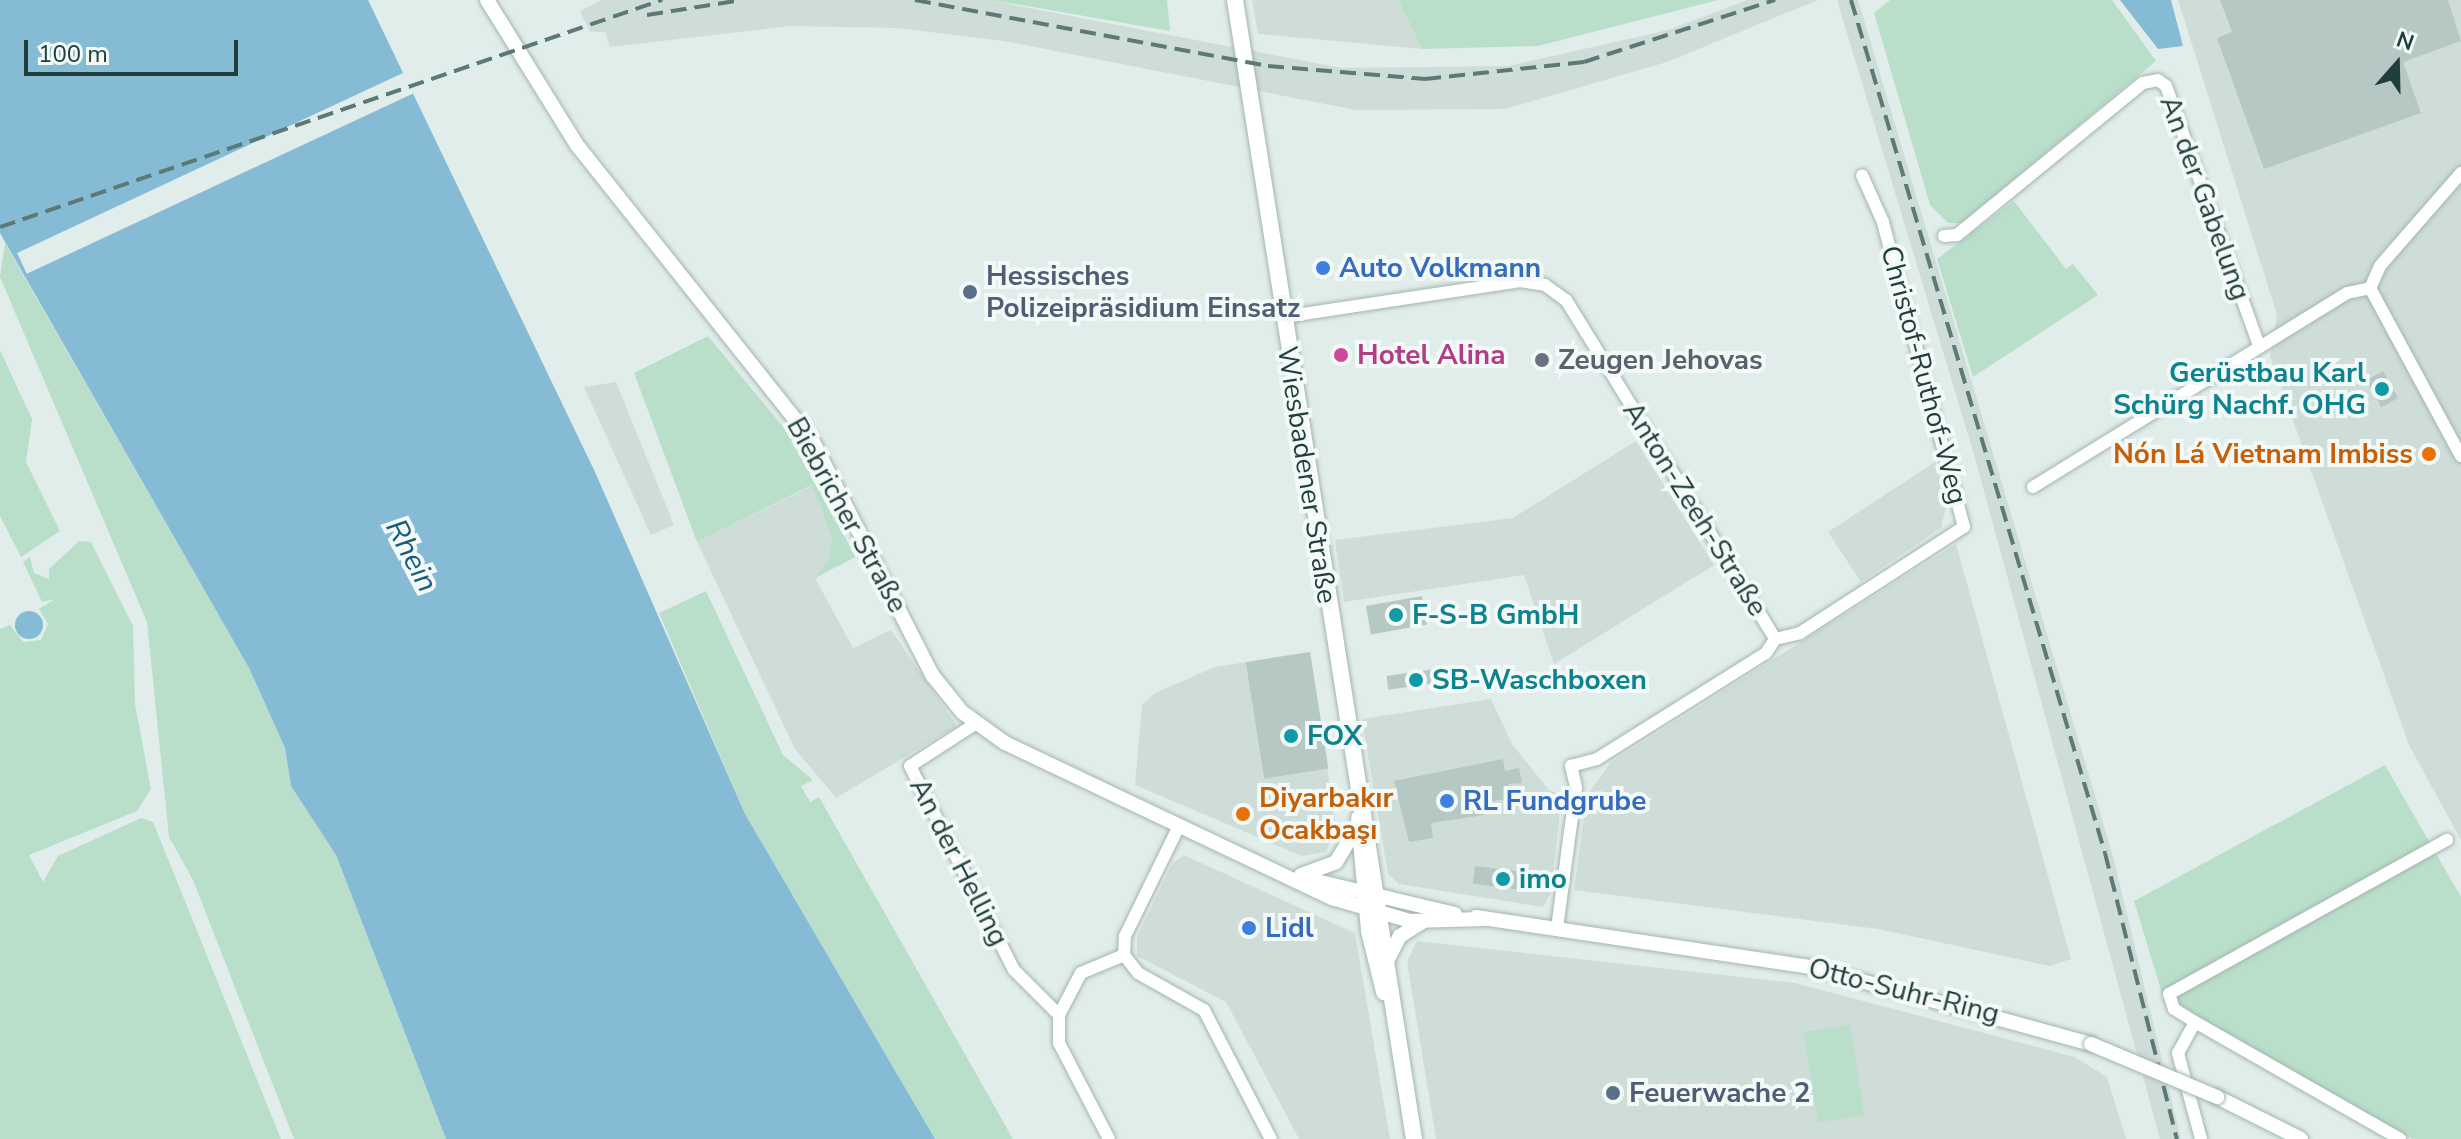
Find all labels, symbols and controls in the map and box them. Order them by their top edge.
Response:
scale bar [28,24,242,74]
north arrow [2357,24,2437,104]
text: N [2392,25,2418,58]
text: 100 m [38,38,108,70]
street label: An der Gabelung [2153,91,2257,305]
street label: Christof-Ruthof-Weg [1873,242,1975,508]
place label: Auto Volkmann [1339,251,1541,285]
place label: Hessisches Polizeipräsidium Einsatz [986,259,1300,325]
marker: Auto Volkmann [1314,259,1332,277]
marker: Hessisches Polizeipräsidium Einsatz [961,283,979,301]
place label: Hotel Alina [1357,338,1506,372]
place label: Zeugen Jehovas [1558,343,1763,377]
street label: Wiesbadener Straße [1270,344,1344,606]
marker: Hotel Alina [1332,346,1350,364]
marker: Zeugen Jehovas [1533,351,1551,369]
place label: Gerüstbau Karl Schürg Nachf. OHG [2113,356,2366,422]
marker: Gerüstbau Karl Schürg Nachf. OHG [2373,380,2391,398]
street label: Anton-Zeeh-Straße [1616,396,1774,622]
street label: Biebricher Straße [779,412,915,618]
place label: Nón Lá Vietnam Imbiss [2113,437,2413,471]
marker: Nón Lá Vietnam Imbiss [2420,445,2438,463]
water label: Rhein [377,514,445,598]
place label: F-S-B GmbH [1412,598,1579,632]
marker: F-S-B GmbH [1387,606,1405,624]
place label: SB-Waschboxen [1432,663,1647,697]
marker: SB-Waschboxen [1407,671,1425,689]
place label: FOX [1307,719,1362,753]
marker: FOX [1282,727,1300,745]
street label: An der Helling [902,773,1016,951]
place label: Diyarbakır Ocakbaşı [1259,781,1393,847]
place label: RL Fundgrube [1463,784,1646,818]
marker: RL Fundgrube [1438,792,1456,810]
marker: Diyarbakır Ocakbaşı [1234,805,1252,823]
place label: imo [1519,862,1567,896]
marker: imo [1494,870,1512,888]
place label: Lidl [1265,911,1314,945]
marker: Lidl [1240,919,1258,937]
street label: Otto-Suhr-Ring [1805,951,2003,1031]
place label: Feuerwache 2 [1629,1076,1811,1110]
marker: Feuerwache 2 [1604,1084,1622,1102]

